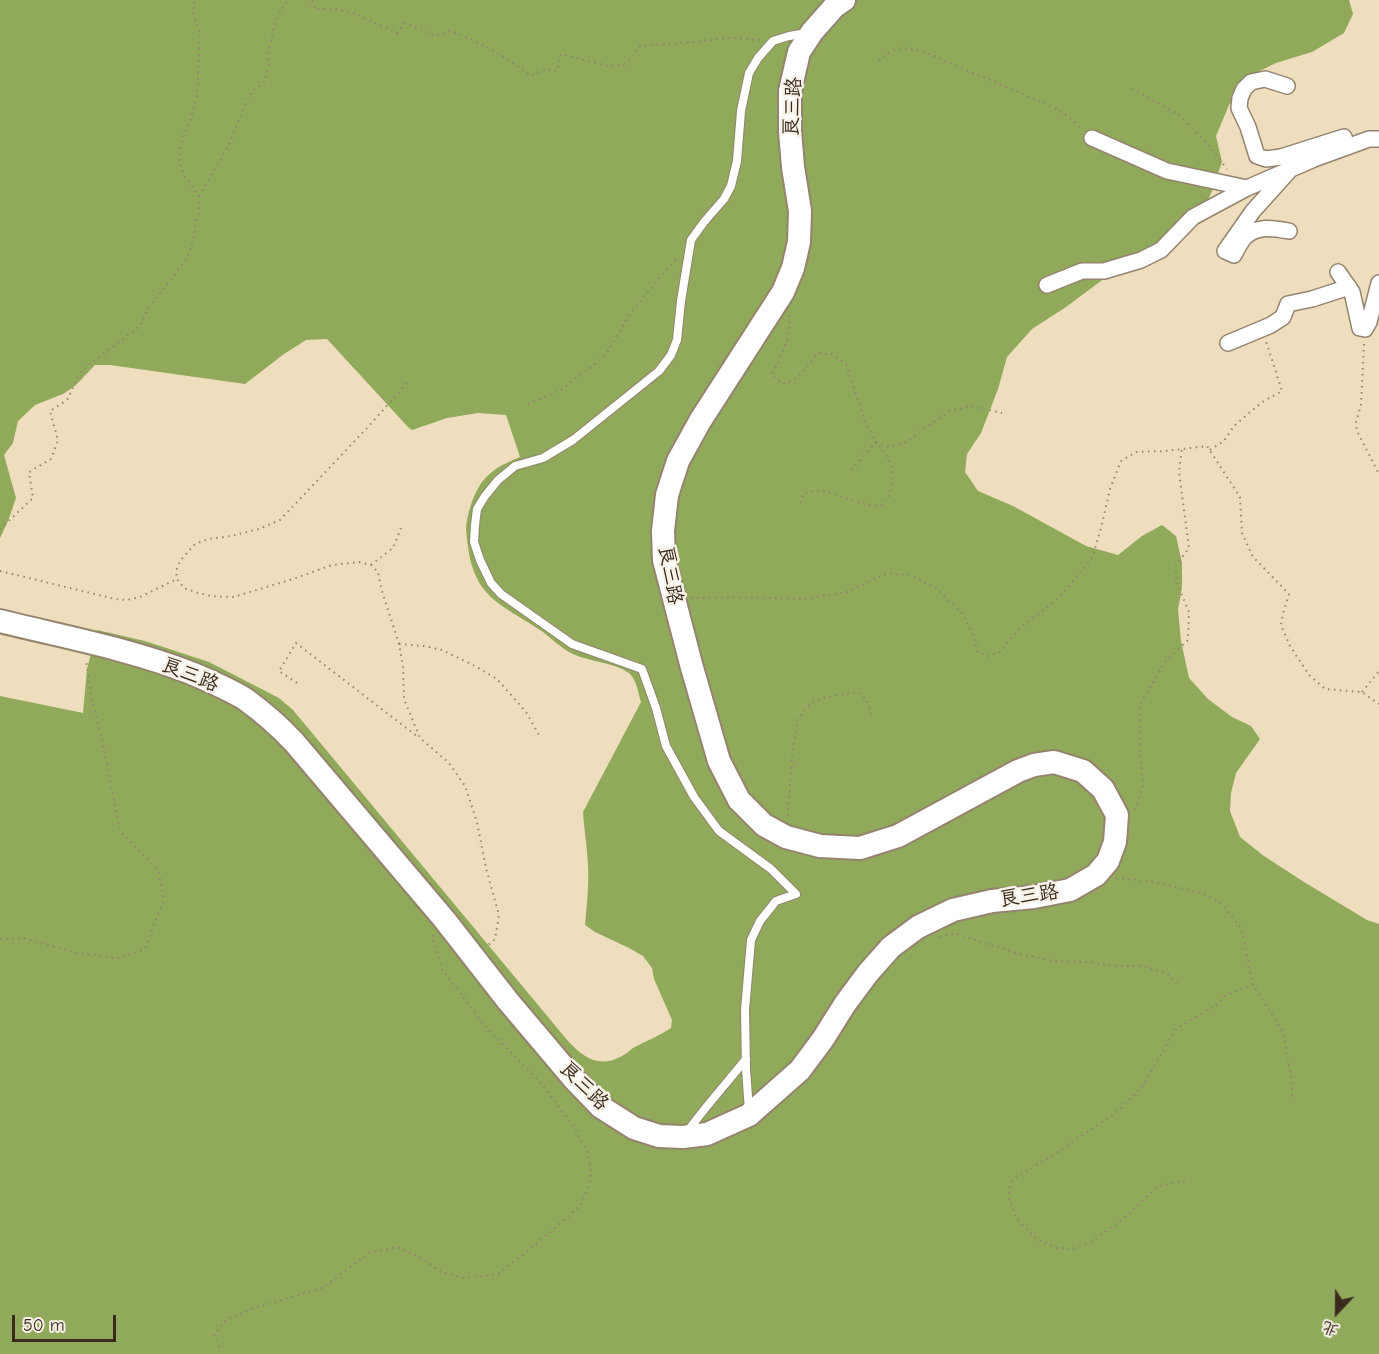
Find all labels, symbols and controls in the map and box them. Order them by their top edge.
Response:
street label: 良三路 [779,76,807,138]
street label: 良三路 [653,543,687,607]
street label: 良三路 [158,653,222,697]
street label: 良三路 [998,880,1060,912]
street label: 良三路 [554,1056,614,1116]
north arrow [1307,1282,1367,1342]
scale bar [15,1303,118,1341]
text: 50 m [23,1315,65,1336]
text: 北 [1319,1317,1341,1340]

